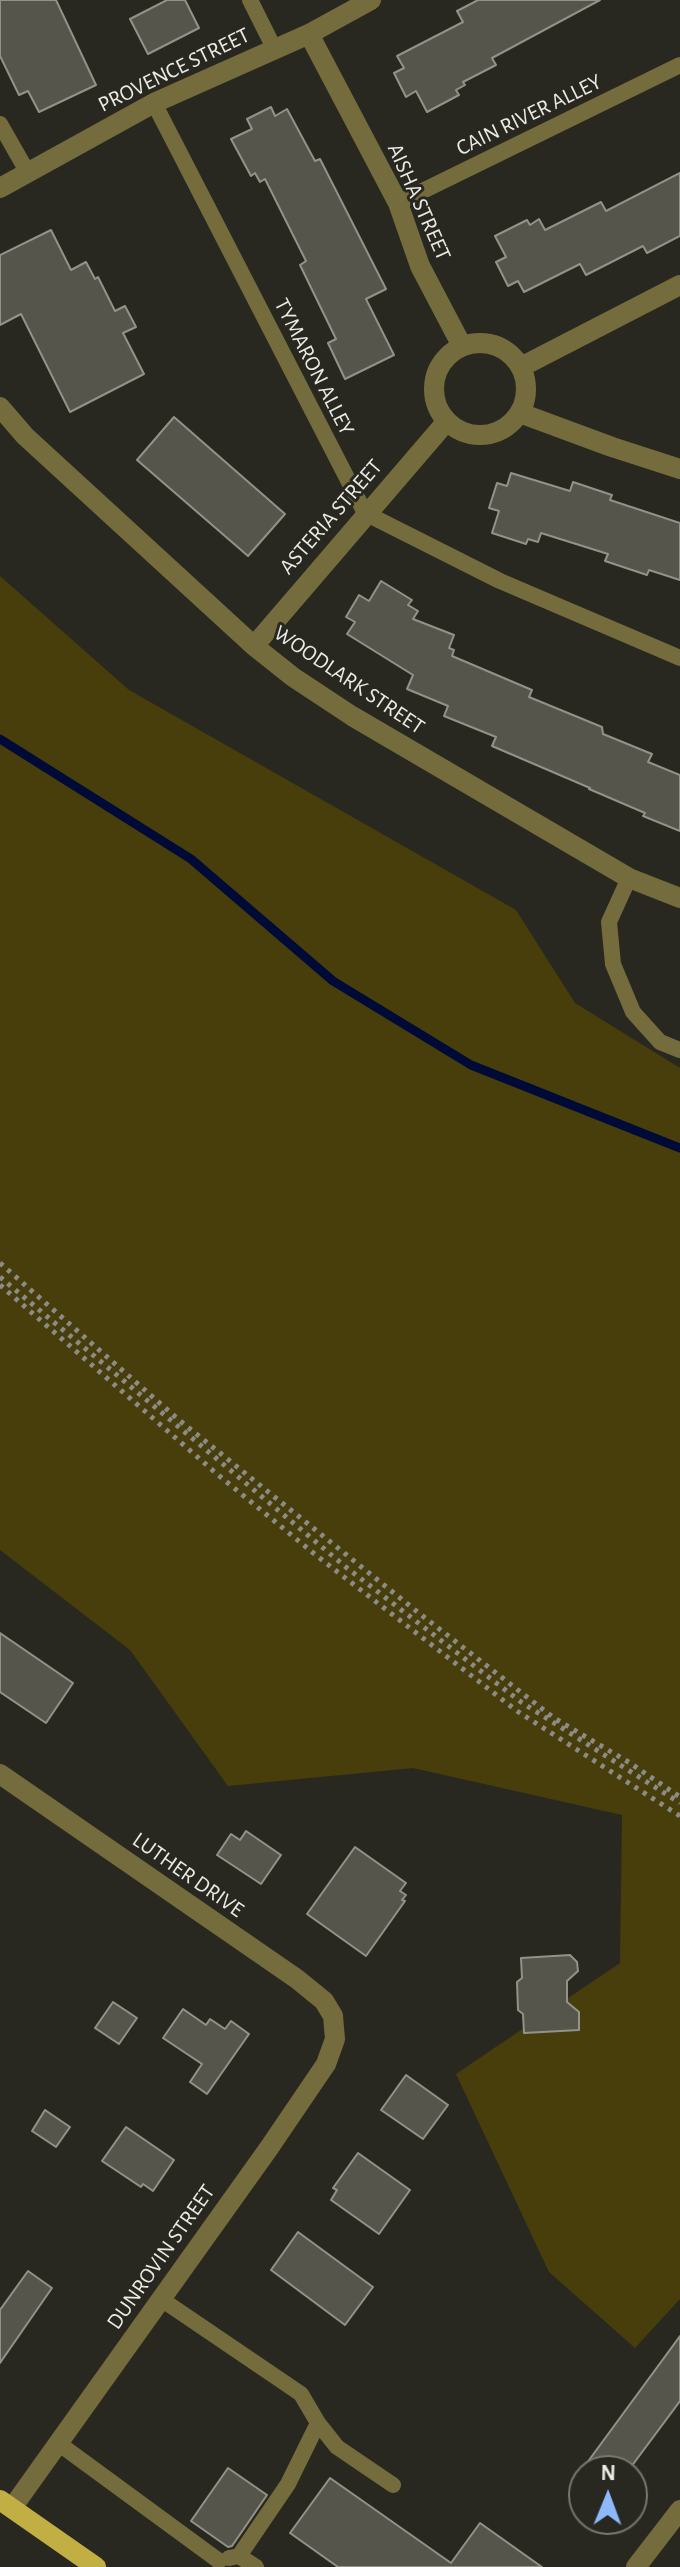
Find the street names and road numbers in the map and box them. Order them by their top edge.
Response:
street label: PROVENCE STREET [94,22,254,118]
street label: CAIN RIVER ALLEY [452,68,606,162]
street label: AISHA STREET [381,139,457,265]
street label: TYMARON ALLEY [268,294,360,440]
street label: ASTERIA STREET [274,454,388,580]
street label: WOODLARK STREET [269,620,429,740]
street label: LUTHER DRIVE [127,1827,249,1923]
street label: DUNROVIN STREET [101,2180,221,2334]

